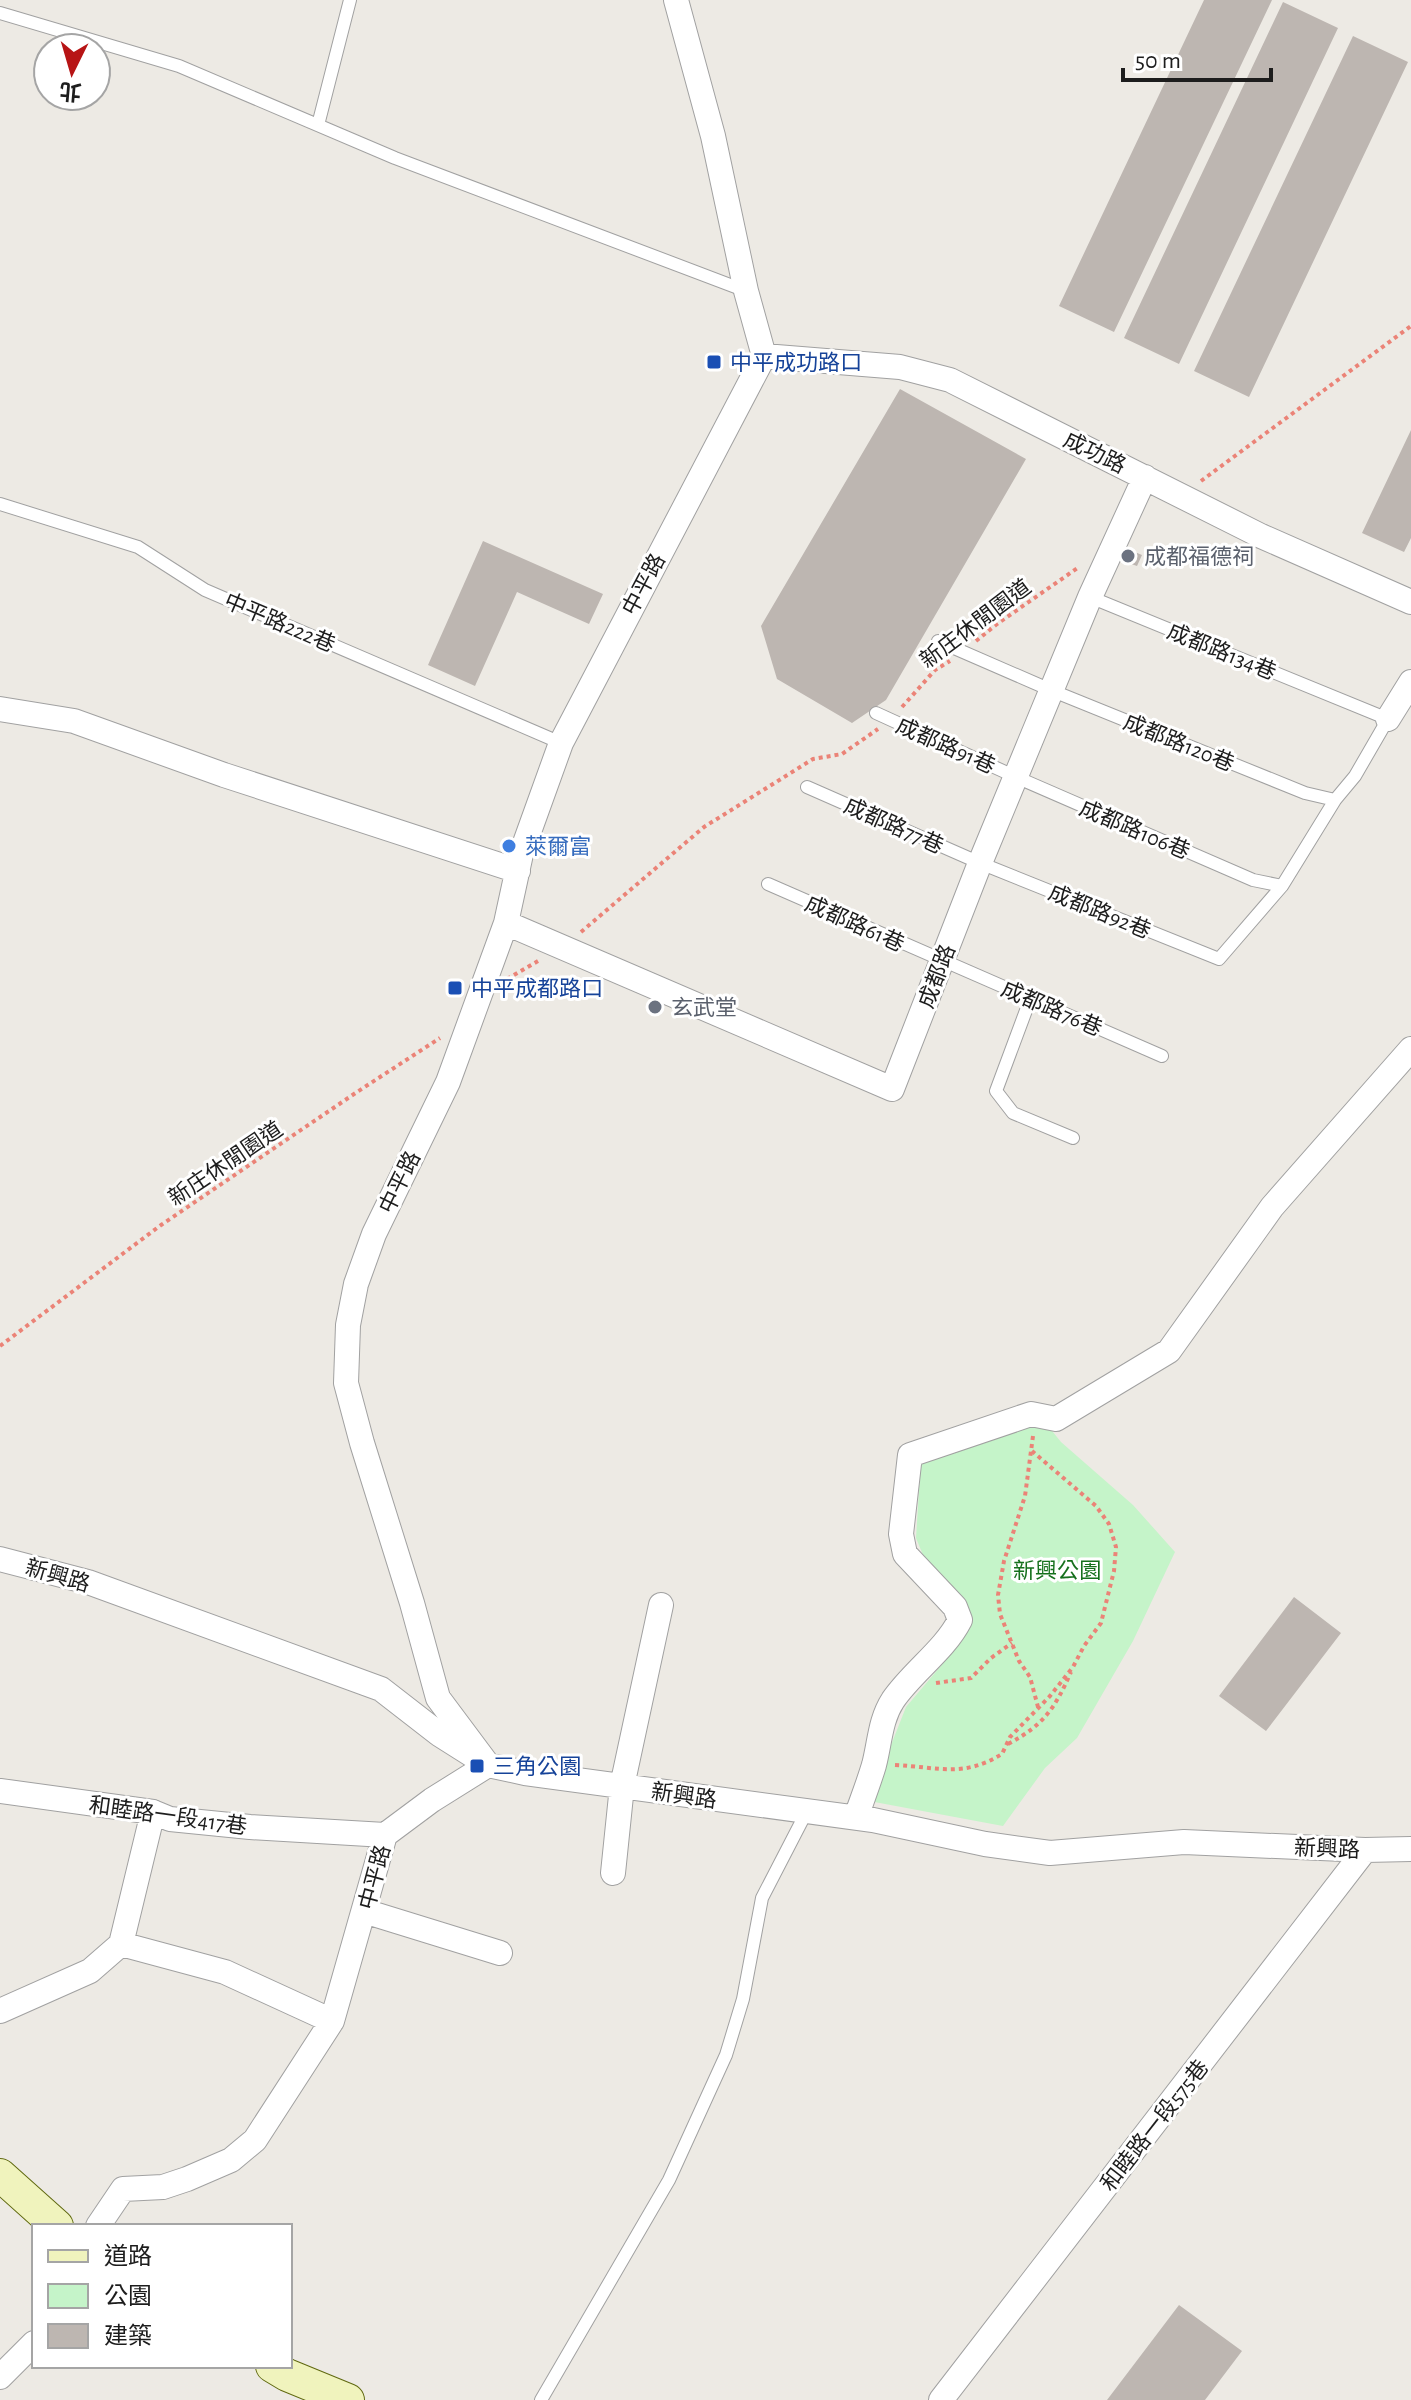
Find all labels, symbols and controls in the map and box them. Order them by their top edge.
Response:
north arrow [32,32,112,112]
scale bar [1123,32,1271,82]
text: 50 m [1135,49,1181,73]
text: 北 [58,79,82,104]
place label: 中平成功路口 [730,351,862,374]
marker: 中平成功路口 [705,353,723,371]
street label: 成功路 [1060,428,1129,477]
place label: 成都福德祠 [1144,545,1254,568]
marker: 成都福德祠 [1119,547,1137,565]
street label: 中平路 [618,550,669,619]
street label: 新庄休閒園道 [916,574,1035,672]
street label: 中平路222巷 [221,589,339,656]
street label: 成都路134巷 [1164,619,1280,684]
street label: 成都路120巷 [1120,710,1237,775]
street label: 成都路91巷 [893,713,999,778]
street label: 成都路77巷 [841,793,947,858]
street label: 成都路106巷 [1076,796,1193,863]
place label: 萊爾富 [525,835,591,858]
marker: 萊爾富 [500,837,518,855]
street label: 成都路92巷 [1045,881,1154,942]
street label: 成都路61巷 [802,891,908,956]
street label: 成都路 [914,941,959,1011]
place label: 中平成都路口 [471,977,603,1000]
street label: 成都路76巷 [998,977,1106,1040]
marker: 中平成都路口 [446,979,464,997]
place label: 玄武堂 [671,996,737,1019]
marker: 玄武堂 [646,998,664,1016]
street label: 新庄休閒園道 [164,1117,286,1210]
street label: 中平路 [375,1148,424,1217]
street label: 新興路 [23,1555,93,1596]
park label: 新興公園 [1013,1559,1101,1582]
place label: 三角公園 [493,1755,581,1778]
marker: 三角公園 [468,1757,486,1775]
street label: 新興路 [650,1780,718,1811]
street label: 和睦路一段417巷 [87,1793,248,1838]
street label: 新興路 [1294,1836,1360,1861]
street label: 中平路 [355,1842,394,1912]
street label: 和睦路一段575巷 [1096,2055,1213,2195]
legend [32,2224,292,2368]
text: 道路 [104,2243,152,2269]
text: 公園 [104,2284,152,2309]
text: 建築 [104,2323,152,2349]

